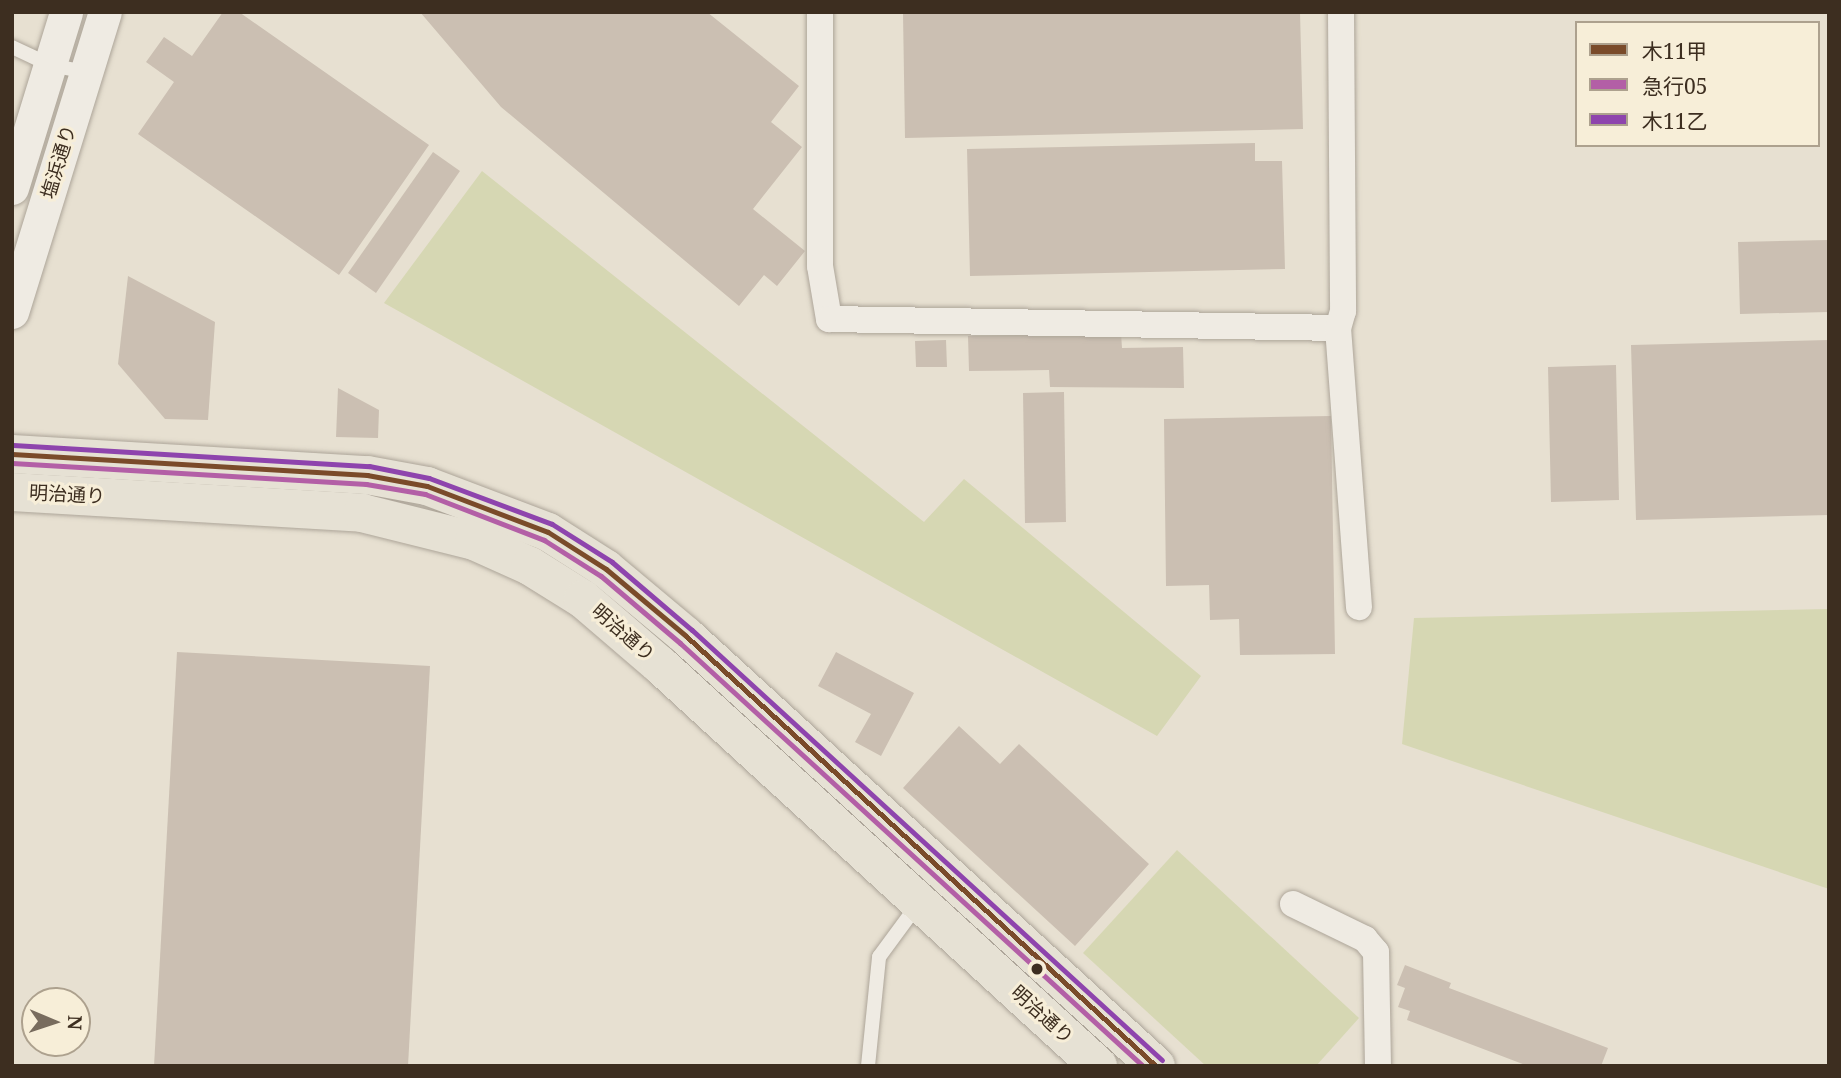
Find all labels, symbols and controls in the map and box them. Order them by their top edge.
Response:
legend [1575,21,1820,147]
text: 木11甲 [1642,37,1707,65]
text: 急行05 [1642,72,1707,100]
text: 木11乙 [1642,107,1707,135]
street label: 塩浜通り [37,122,81,202]
street label: 明治通り [28,482,106,508]
street label: 明治通り [587,599,659,667]
unlabelled marker [1030,962,1044,976]
street label: 明治通り [1006,981,1078,1049]
north arrow [21,987,91,1057]
text: N [62,1015,88,1031]

